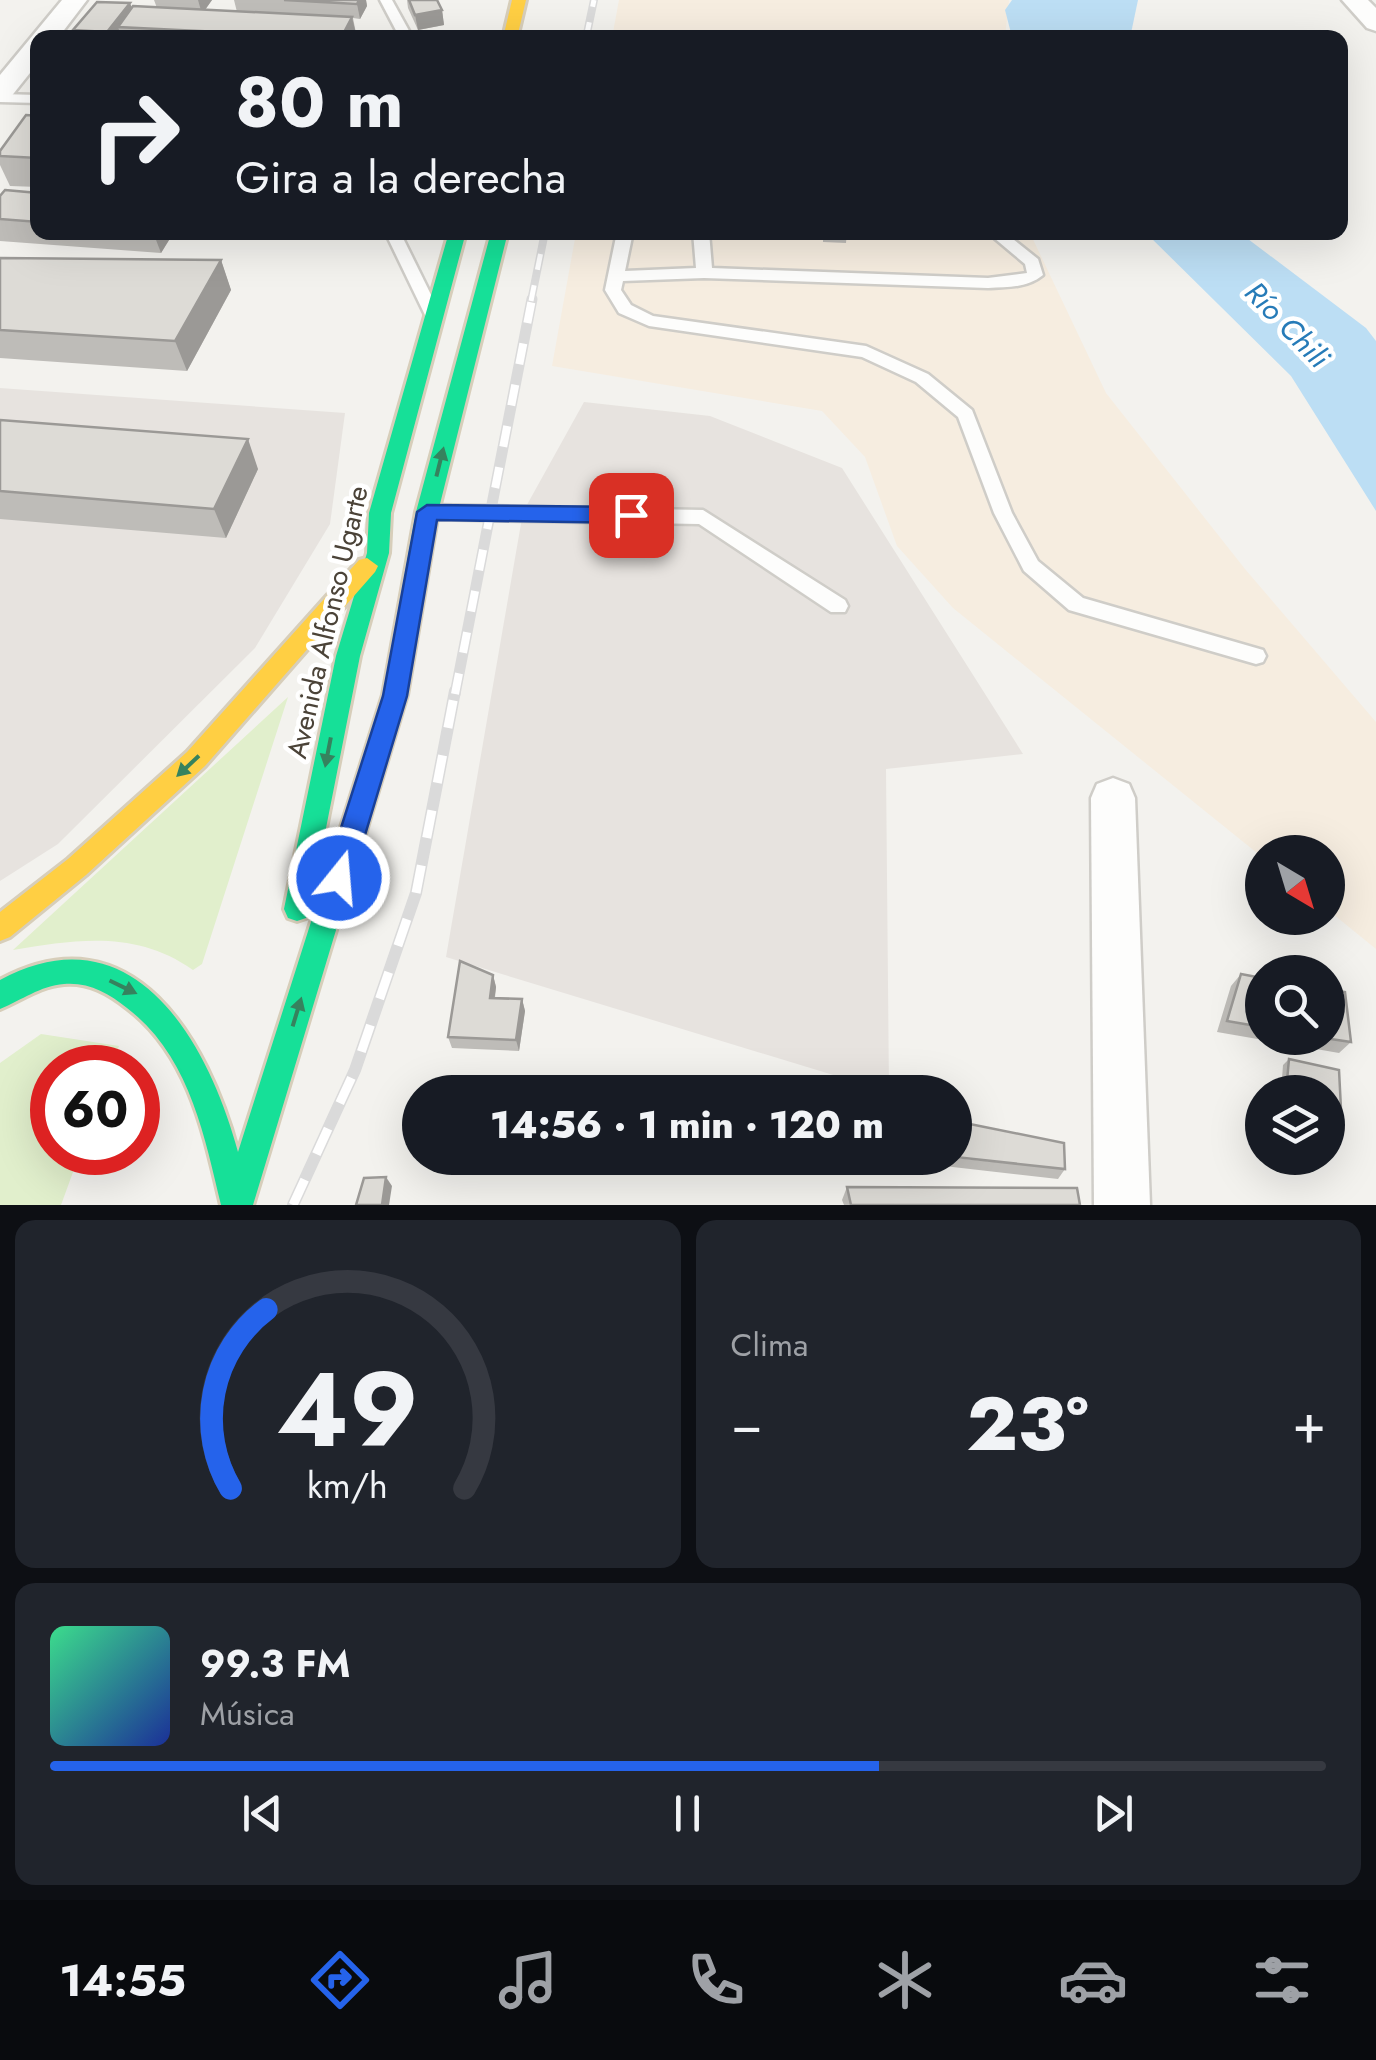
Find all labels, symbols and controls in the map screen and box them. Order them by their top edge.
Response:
text: 80 m [235,52,404,153]
icon: right [70,70,200,200]
text: Gira a la derecha [235,145,566,210]
water label: Río Chili [1235,272,1340,378]
one-way arrow [433,446,449,477]
pin [589,473,674,558]
street label: Avenida Alfonso Ugarte [276,482,379,763]
icon: arrive [604,488,659,543]
one-way arrow [320,737,336,768]
one-way arrow [176,754,200,777]
position arrow [287,826,391,930]
north arrow [1245,835,1345,935]
map controls [1245,835,1345,1175]
button: search [1245,955,1345,1055]
one-way arrow [108,978,137,995]
one-way arrow [290,996,305,1026]
speed limit sign: 60 [30,1045,160,1175]
button: layers [1245,1075,1345,1175]
text: 14:56 · 1 min · 120 m [490,1097,884,1152]
text: Clima [731,1322,808,1368]
text: 49 [277,1335,419,1485]
text: 23° [967,1370,1089,1478]
text: − [731,1384,763,1464]
text: + [1292,1384,1326,1464]
text: km/h [307,1460,388,1511]
text: 99.3 FM [200,1636,350,1691]
text: Música [200,1691,295,1737]
icon: previous [235,1786,290,1841]
icon: pause [660,1786,715,1841]
icon: next [1086,1786,1141,1841]
icon: directions [305,1945,375,2015]
icon: music [493,1945,563,2015]
icon: phone [681,1945,751,2015]
icon: climate [870,1945,940,2015]
icon: car [1058,1945,1128,2015]
icon: filters [1247,1945,1317,2015]
text: 14:55 [59,1948,186,2013]

